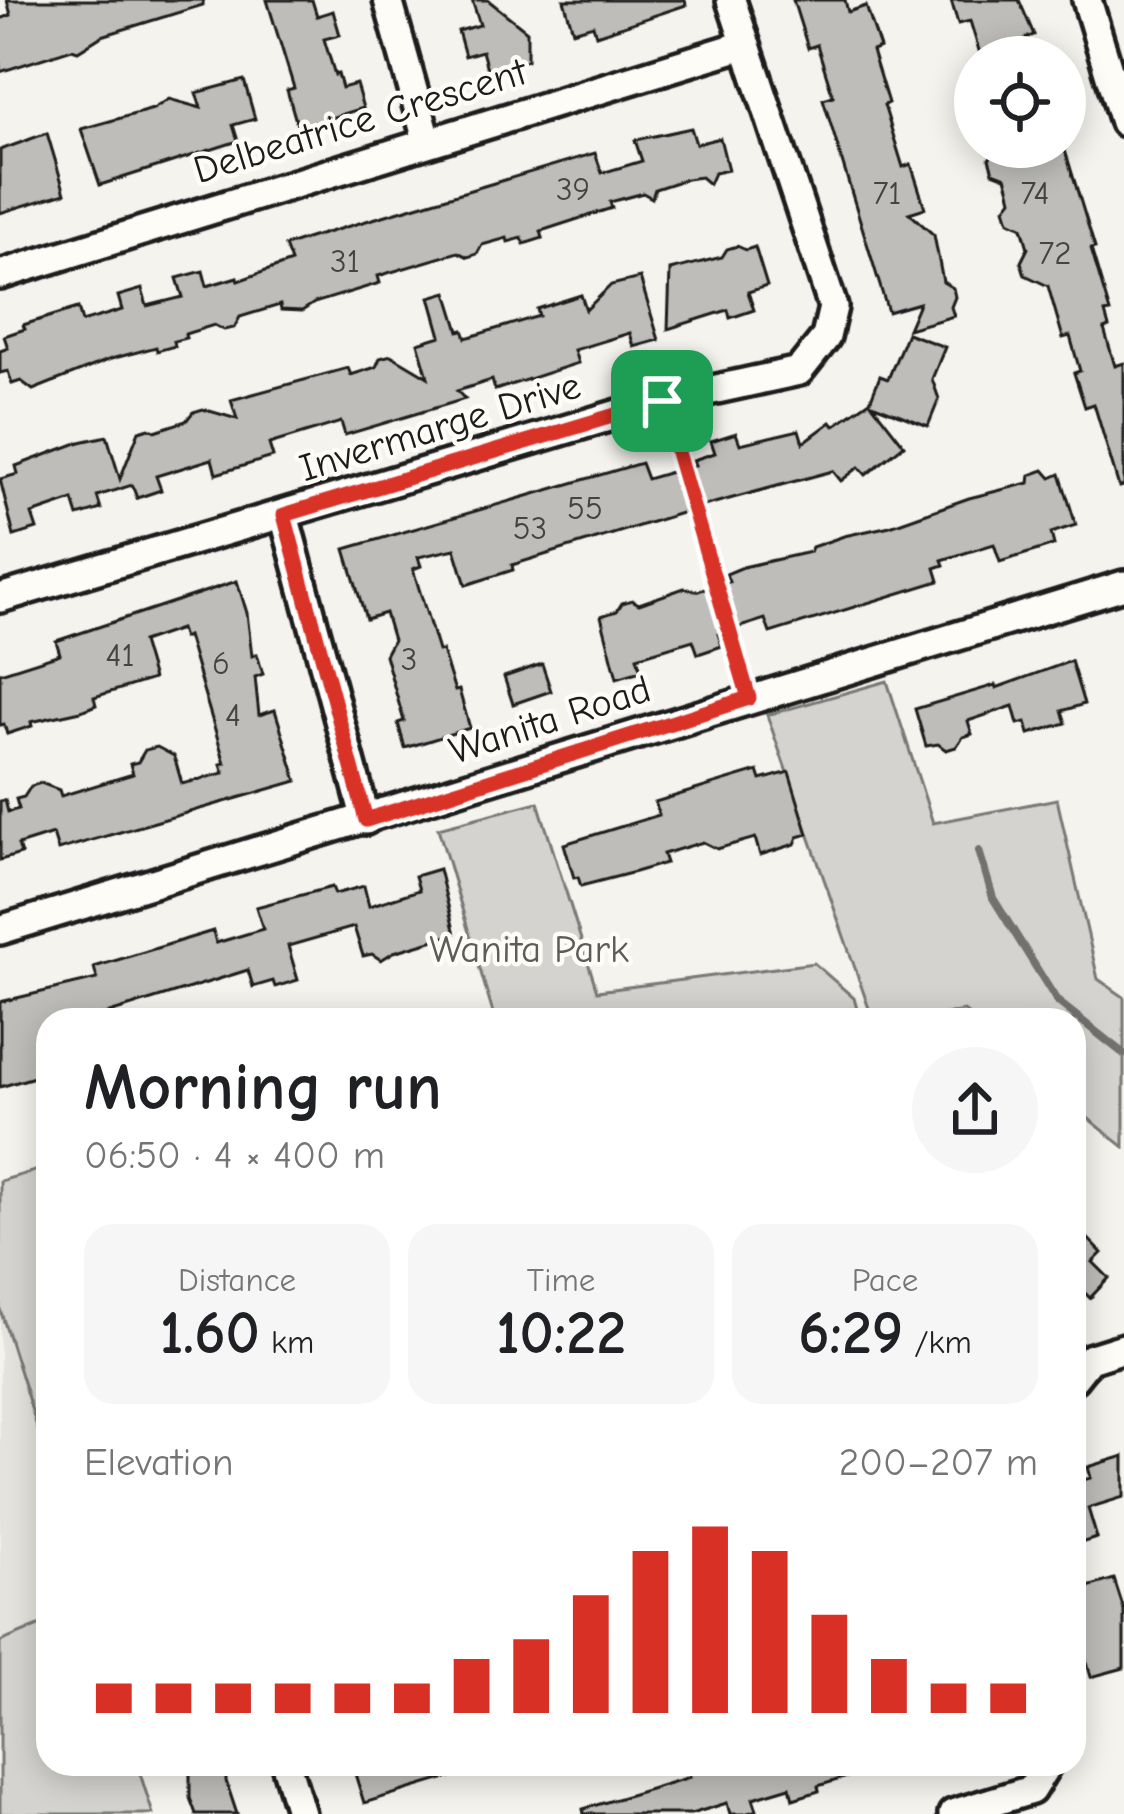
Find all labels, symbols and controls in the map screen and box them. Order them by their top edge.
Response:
map controls [954,36,1086,168]
button: locate [954,36,1086,168]
street label: Delbeatrice Crescent [188,48,533,193]
house number: 39 [556,170,590,208]
house number: 71 [873,174,901,212]
house number: 74 [1021,174,1049,212]
house number: 72 [1039,234,1071,272]
house number: 31 [330,242,360,280]
pin [611,350,713,452]
street label: Invermarge Drive [294,363,586,491]
icon: arrive [629,368,695,434]
house number: 55 [567,489,603,527]
house number: 53 [513,509,547,547]
house number: 41 [105,636,135,674]
house number: 3 [401,640,417,678]
house number: 6 [212,644,230,682]
street label: Wanita Road [444,666,656,774]
house number: 4 [225,696,241,734]
park label: Wanita Park [429,927,629,972]
button: share [912,1047,1038,1173]
text: Morning run [84,1050,442,1126]
text: 06:50 · 4 × 400 m [84,1133,385,1178]
text: Distance [178,1261,296,1299]
text: Time [527,1261,595,1299]
text: Pace [852,1261,918,1299]
text: 1.60 [160,1299,260,1368]
text: 10:22 [496,1299,626,1368]
text: 6:29 [798,1299,903,1368]
text: km [260,1323,314,1361]
text: /km [903,1323,972,1361]
text: Elevation [84,1440,233,1485]
text: 200–207 m [839,1440,1038,1485]

